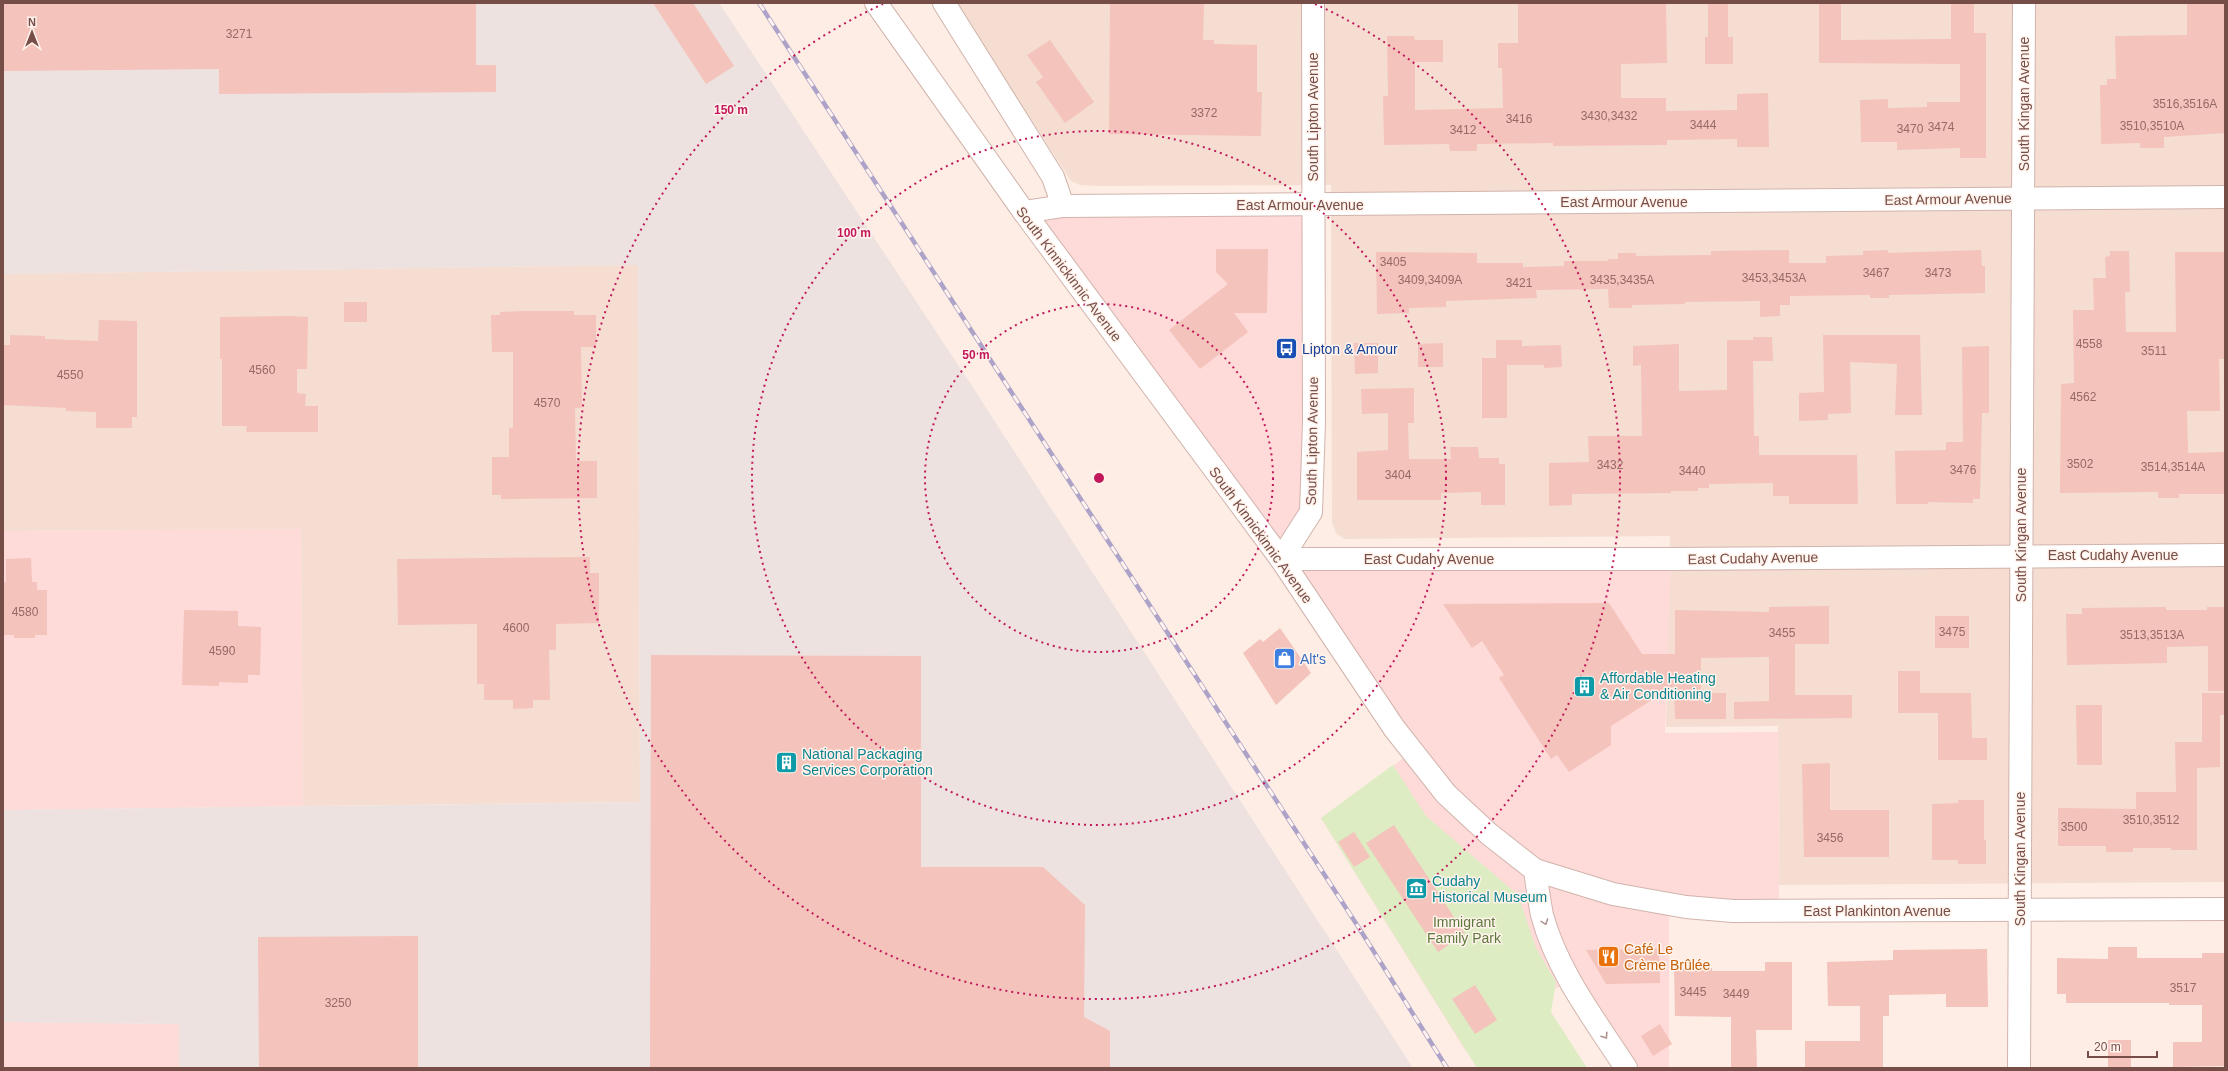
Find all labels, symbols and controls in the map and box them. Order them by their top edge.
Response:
north arrow [12,12,52,52]
text: N [28,16,36,28]
house number: 3271 [226,27,253,41]
street label: South Kingan Avenue [2016,37,2032,171]
street label: South Lipton Avenue [1305,52,1321,181]
house number: 3516,3516A [2153,97,2217,111]
text: 150 m [714,103,748,117]
house number: 3372 [1191,106,1218,120]
house number: 3430,3432 [1581,109,1638,123]
house number: 3416 [1506,112,1533,126]
house number: 3444 [1690,118,1717,132]
house number: 3510,3510A [2120,119,2184,133]
house number: 3474 [1928,120,1955,134]
house number: 3470 [1897,122,1924,136]
house number: 3412 [1450,123,1477,137]
street label: East Armour Avenue [1884,190,2012,208]
street label: East Armour Avenue [1560,194,1688,210]
street label: East Armour Avenue [1236,197,1364,213]
street label: South Kinnickinnic Avenue [1013,203,1125,345]
text: 100 m [837,226,871,240]
house number: 3405 [1380,255,1407,269]
house number: 3467 [1863,266,1890,280]
house number: 3473 [1925,266,1952,280]
house number: 3453,3453A [1742,271,1806,285]
house number: 3409,3409A [1398,273,1462,287]
house number: 3435,3435A [1590,273,1654,287]
house number: 3421 [1506,276,1533,290]
bus stop icon: Lipton & Amour [1273,336,1299,362]
house number: 4558 [2076,337,2103,351]
place label: Lipton & Amour [1302,341,1398,357]
house number: 3511 [2141,344,2167,358]
text: 50 m [962,348,990,362]
house number: 4560 [249,363,276,377]
house number: 4550 [57,368,84,382]
street label: South Lipton Avenue [1303,376,1321,506]
house number: 4562 [2070,390,2097,404]
house number: 4570 [534,396,561,410]
house number: 3502 [2067,457,2094,471]
house number: 3432 [1597,458,1624,472]
house number: 3514,3514A [2141,460,2205,474]
house number: 3476 [1950,463,1977,477]
street label: South Kinnickinnic Avenue [1206,464,1316,607]
house number: 3440 [1679,464,1706,478]
house number: 3404 [1385,468,1412,482]
street label: South Kingan Avenue [2013,468,2029,602]
centre of rings [1092,471,1106,485]
street label: East Cudahy Avenue [2048,547,2178,563]
street label: East Cudahy Avenue [1688,549,1819,567]
street label: East Cudahy Avenue [1364,551,1494,567]
house number: 4580 [12,605,39,619]
house number: 4600 [503,621,530,635]
house number: 3475 [1939,625,1966,639]
house number: 3455 [1769,626,1796,640]
house number: 3513,3513A [2120,628,2184,642]
house number: 4590 [209,644,236,658]
shop icon: Alt's [1271,646,1297,672]
place label: Alt's [1300,651,1326,667]
place label: Affordable Heating & Air Conditioning [1600,670,1716,702]
building icon: Affordable Heating & Air Conditioning [1571,673,1597,699]
place label: National Packaging Services Corporation [802,746,933,778]
building icon: National Packaging Services Corporation [773,749,799,775]
street label: South Kingan Avenue [2012,792,2028,926]
house number: 3510,3512 [2123,813,2180,827]
house number: 3500 [2061,820,2088,834]
house number: 3456 [1817,831,1844,845]
place label: Cudahy Historical Museum [1432,873,1547,905]
museum icon: Cudahy Historical Museum [1403,876,1429,902]
street label: East Plankinton Avenue [1803,903,1951,919]
park label: Immigrant Family Park [1427,914,1502,946]
one-way arrow [1540,918,1548,925]
place label: Café Le Crème Brûlée [1624,941,1711,973]
restaurant icon: Café Le Crème Brûlée [1595,944,1621,970]
house number: 3517 [2170,981,2197,995]
house number: 3445 [1680,985,1707,999]
house number: 3449 [1723,987,1750,1001]
house number: 3250 [325,996,352,1010]
one-way arrow [1600,1032,1608,1039]
scale bar [2088,1033,2157,1059]
text: 20 m [2094,1040,2121,1054]

